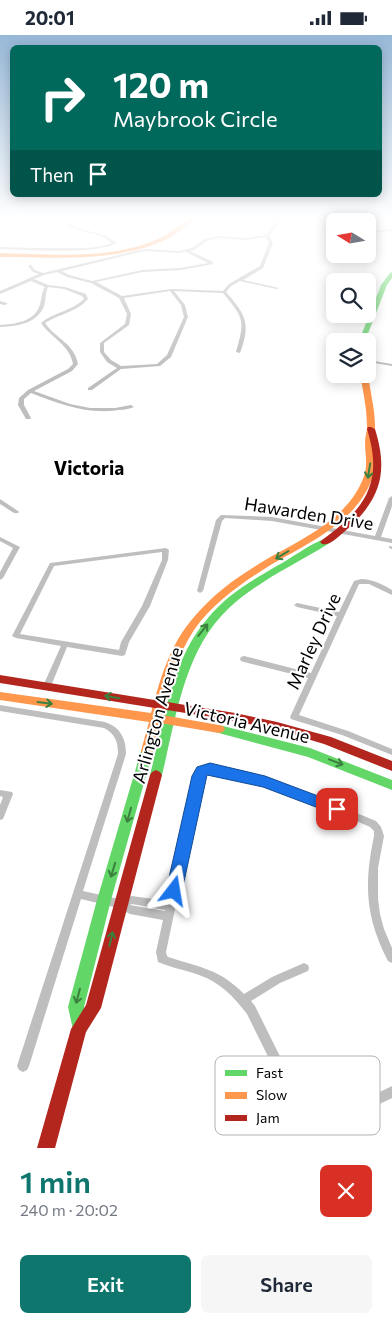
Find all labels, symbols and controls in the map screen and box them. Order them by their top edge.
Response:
text: 20:01 [25,6,75,29]
text: 120 m [113,62,209,105]
icon: right [30,65,95,130]
text: Maybrook Circle [113,105,278,132]
icon: arrive [84,160,112,188]
text: Then [30,163,74,186]
north arrow [326,213,376,263]
map controls [326,213,376,383]
button: search [326,273,376,323]
button: layers [326,333,376,383]
district label: Victoria [54,456,124,479]
one-way arrow [364,463,374,479]
street label: Hawarden Drive [243,492,375,534]
one-way arrow [276,551,290,561]
street label: Marley Drive [281,589,345,693]
one-way arrow [198,623,208,637]
street label: Arlington Avenue [127,644,187,786]
one-way arrow [105,692,121,702]
street label: Victoria Avenue [182,697,312,747]
one-way arrow [37,698,53,708]
one-way arrow [328,758,343,767]
pin [316,788,358,830]
icon: arrive [323,795,351,823]
one-way arrow [123,807,133,823]
one-way arrow [107,862,117,878]
position arrow [147,864,199,916]
one-way arrow [107,932,116,948]
one-way arrow [73,987,83,1003]
legend [215,1056,380,1135]
text: Fast [256,1064,283,1081]
text: Slow [256,1086,287,1103]
text: Jam [256,1109,280,1126]
text: 1 min [20,1162,91,1199]
button: close [320,1165,372,1217]
text: 240 m · 20:02 [20,1200,118,1219]
button: Exit [20,1255,191,1313]
button: Share [201,1255,372,1313]

